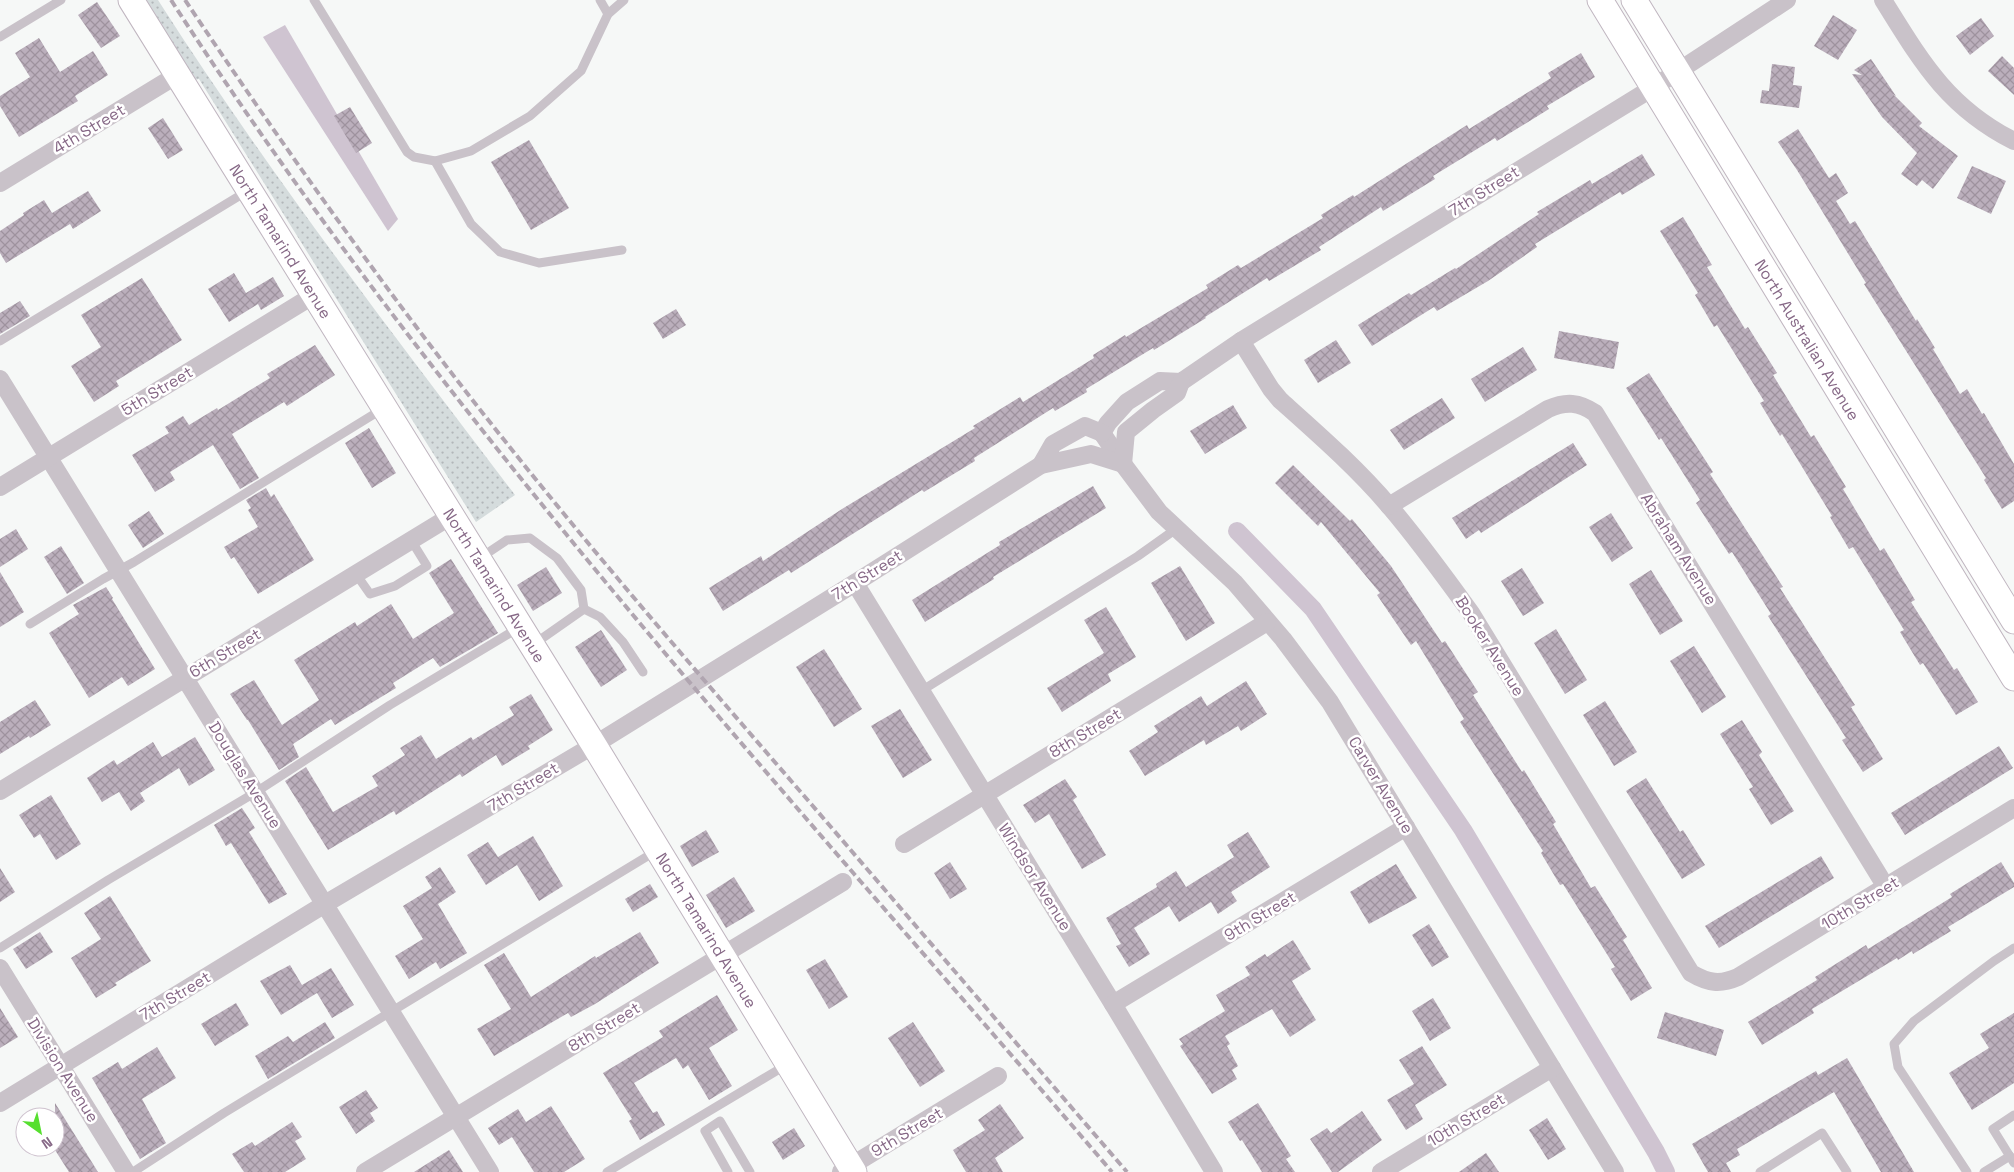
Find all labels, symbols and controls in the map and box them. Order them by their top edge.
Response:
street label: 4th Street [49,99,129,159]
street label: North Tamarind Avenue [225,160,337,322]
street label: 7th Street [1445,161,1523,221]
street label: North Australian Avenue [1750,255,1865,424]
street label: 5th Street [117,361,197,421]
street label: Abraham Avenue [1636,489,1722,609]
street label: North Tamarind Avenue [439,504,551,666]
street label: 7th Street [828,545,906,605]
street label: Booker Avenue [1451,592,1529,700]
street label: 6th Street [185,623,265,683]
street label: 8th Street [1045,703,1125,763]
street label: Douglas Avenue [204,718,286,832]
street label: Carver Avenue [1344,733,1418,837]
street label: 7th Street [484,758,562,816]
street label: Windsor Avenue [994,819,1076,935]
street label: North Tamarind Avenue [651,849,762,1012]
street label: 10th Street [1817,872,1903,934]
street label: 9th Street [1220,886,1300,946]
street label: 7th Street [136,967,214,1025]
street label: 8th Street [564,997,644,1057]
street label: Division Avenue [22,1014,104,1126]
street label: 10th Street [1423,1089,1509,1151]
street label: 9th Street [867,1102,947,1162]
north arrow [15,1107,65,1157]
text: N [38,1133,56,1153]

